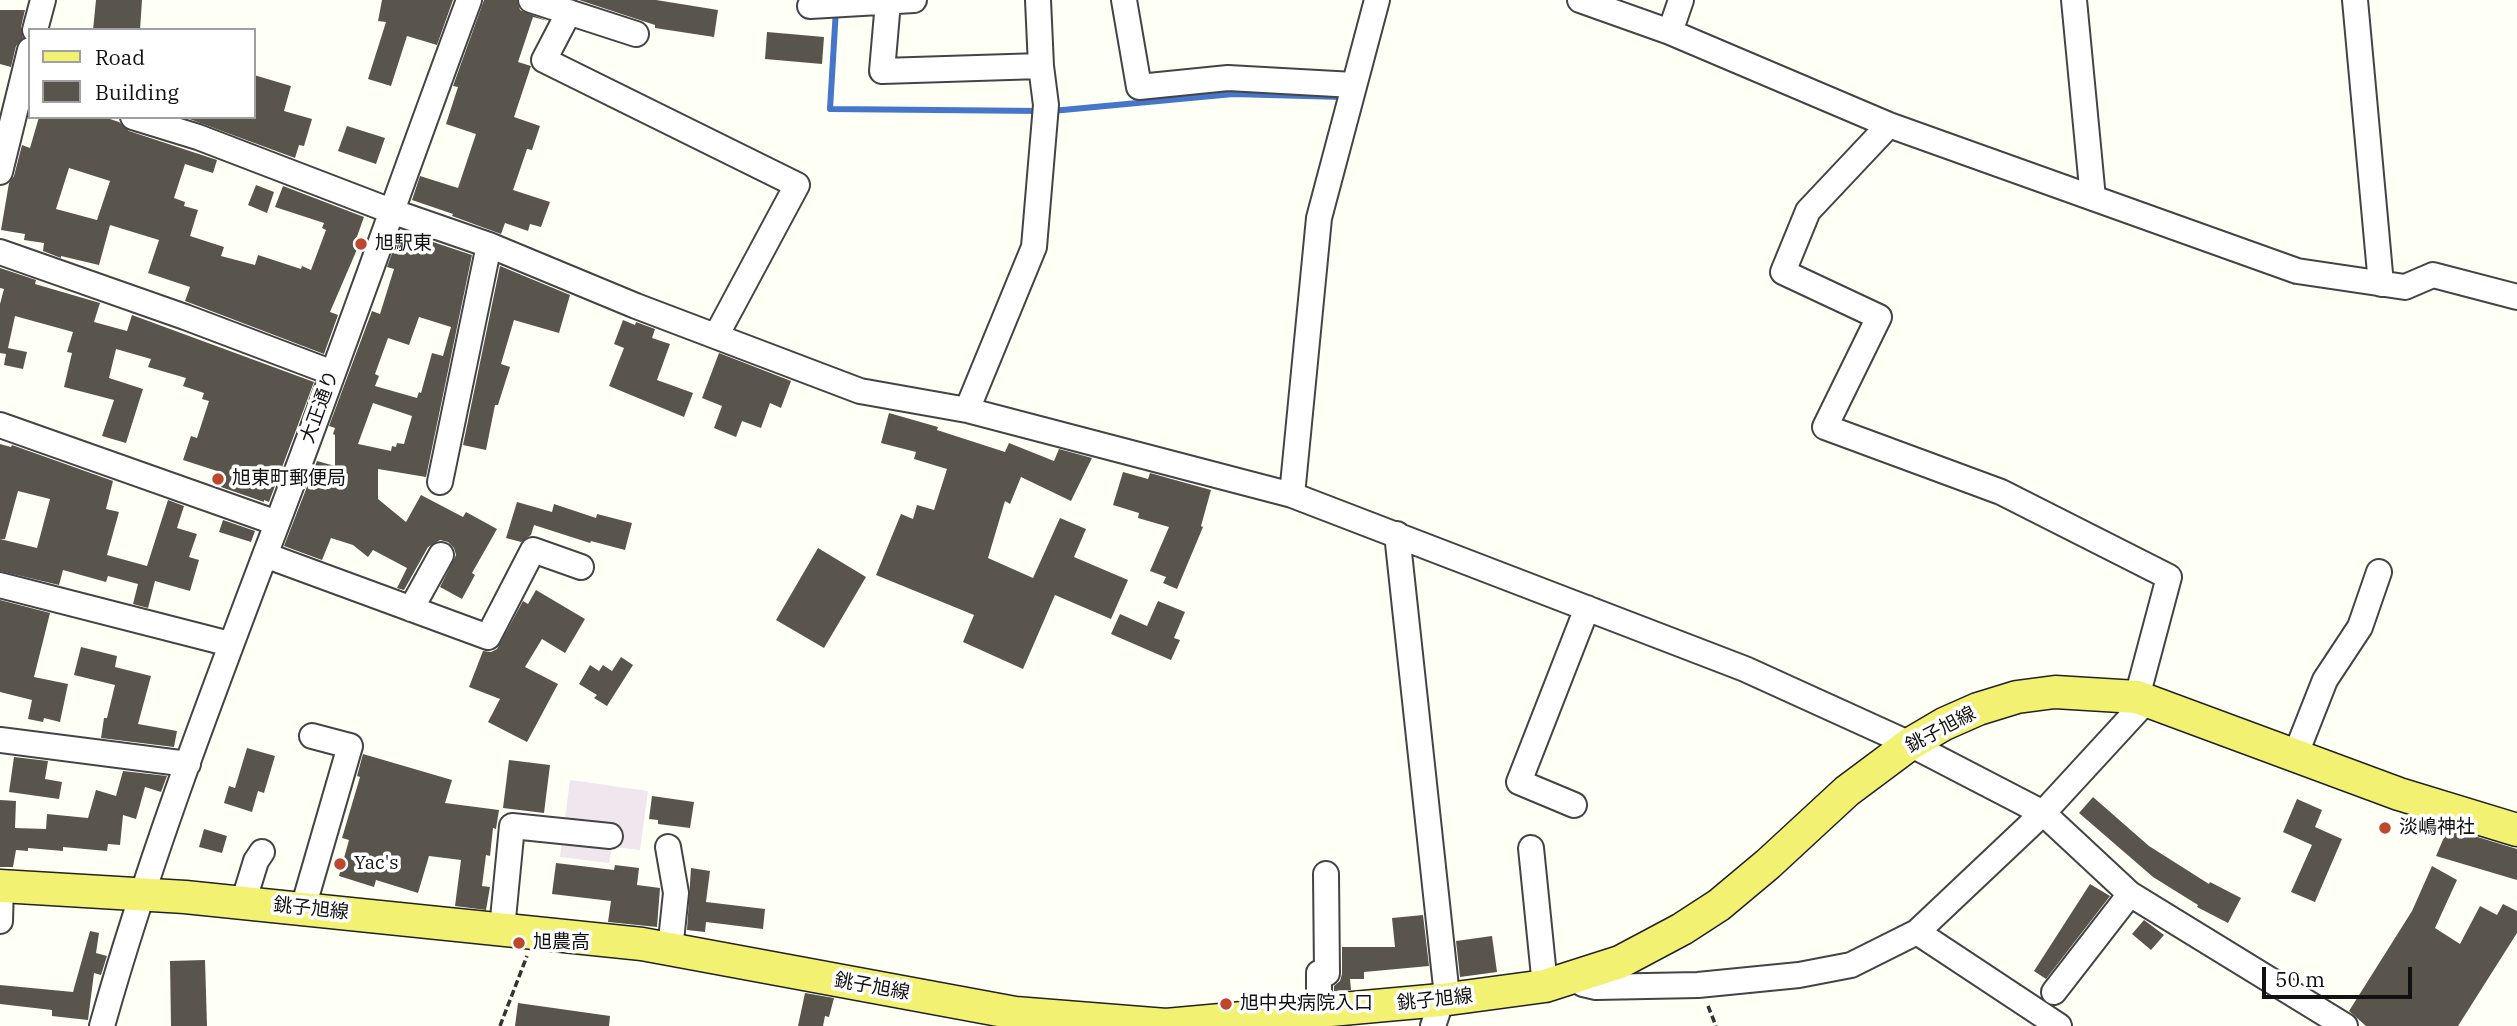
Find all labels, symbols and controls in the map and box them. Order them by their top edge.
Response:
legend [28,28,256,119]
text: Road [95,43,145,71]
text: Building [95,78,179,106]
place label: 旭駅東 [375,233,432,255]
marker: 旭駅東 [353,236,369,252]
street label: 大正通り [296,367,344,447]
place label: 旭東町郵便局 [232,468,346,490]
marker: 旭東町郵便局 [210,471,226,487]
street label: 銚子旭線 [1902,702,1980,758]
place label: 淡嶋神社 [2399,817,2475,839]
marker: 淡嶋神社 [2377,820,2393,836]
place label: Yac's [354,853,399,875]
marker: Yac's [332,856,348,872]
street label: 銚子旭線 [272,894,350,924]
place label: 旭農高 [533,932,590,954]
marker: 旭農高 [511,935,527,951]
scale bar [2265,953,2416,997]
text: 50 m [2275,965,2325,993]
street label: 銚子旭線 [833,969,911,1005]
street label: 銚子旭線 [1396,985,1474,1015]
place label: 旭中央病院入口 [1240,993,1373,1015]
marker: 旭中央病院入口 [1218,996,1234,1012]

